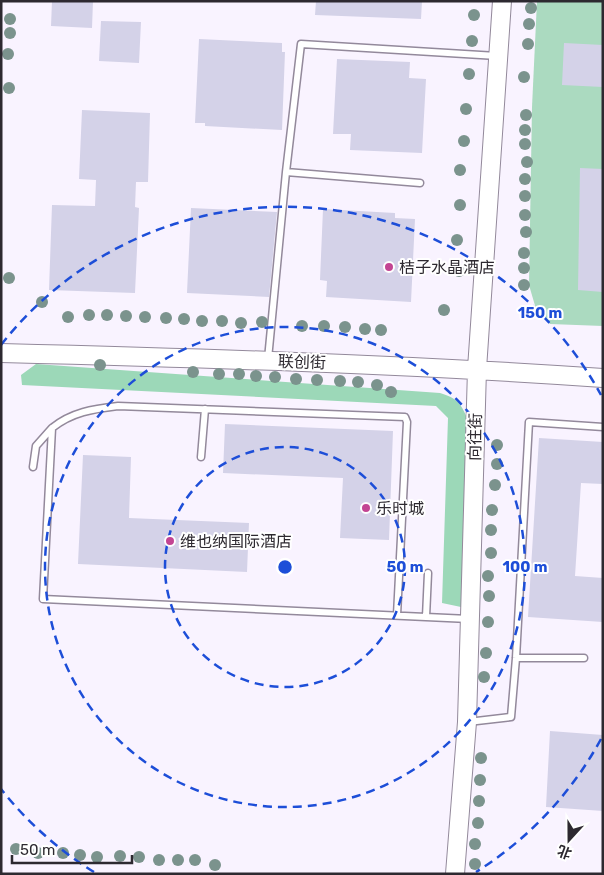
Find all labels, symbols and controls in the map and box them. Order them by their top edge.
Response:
place label: 桔子水晶酒店 [399,258,495,277]
marker: 桔子水晶酒店 [383,261,395,273]
text: 150 m [518,304,562,322]
street label: 联创街 [278,352,326,372]
street label: 向往街 [465,413,485,461]
place label: 乐时城 [376,499,424,518]
marker: 乐时城 [360,502,372,514]
place label: 维也纳国际酒店 [180,532,292,551]
marker: 维也纳国际酒店 [164,535,176,547]
centre of rings [276,558,294,576]
text: 50 m [387,558,423,576]
text: 100 m [503,558,547,576]
north arrow [544,815,594,865]
scale bar [12,832,132,864]
text: 50 m [20,841,55,859]
text: 北 [555,841,574,862]

